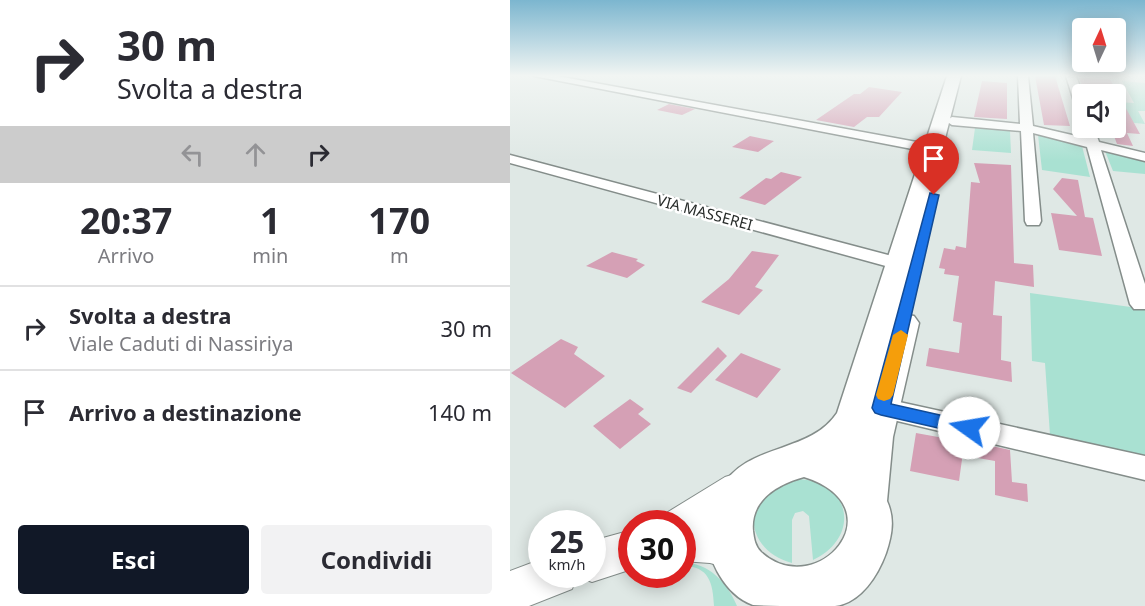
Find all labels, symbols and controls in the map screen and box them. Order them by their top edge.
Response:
text: 30 m [117,16,217,73]
north arrow [1072,18,1126,72]
map controls [1072,18,1126,138]
icon: right [18,24,96,102]
text: Svolta a destra [117,70,303,107]
button: sound [1072,84,1126,138]
pin [908,133,959,195]
icon: left [176,138,209,171]
icon: ahead [239,138,272,171]
icon: right [302,138,335,171]
icon: arrive [917,142,950,175]
street label: VIA MASSEREI [655,190,755,234]
text: 20:37 [80,196,172,245]
text: 1 [260,196,281,245]
text: 170 [368,196,430,245]
text: Arrivo [98,242,154,269]
text: min [252,242,288,269]
text: m [390,242,409,269]
text: Svolta a destra [69,300,232,330]
icon: right [18,312,51,345]
text: 30 m [441,313,492,343]
text: Viale Caduti di Nassiriya [69,330,293,357]
icon: arrive [18,396,51,429]
position arrow [937,396,1001,460]
text: Arrivo a destinazione [69,397,302,427]
text: 140 m [428,397,492,427]
speed limit sign: 30 [618,510,696,588]
text: 25 [550,521,584,562]
button: Esci [18,525,249,594]
button: Condividi [261,525,492,594]
text: km/h [549,554,585,574]

